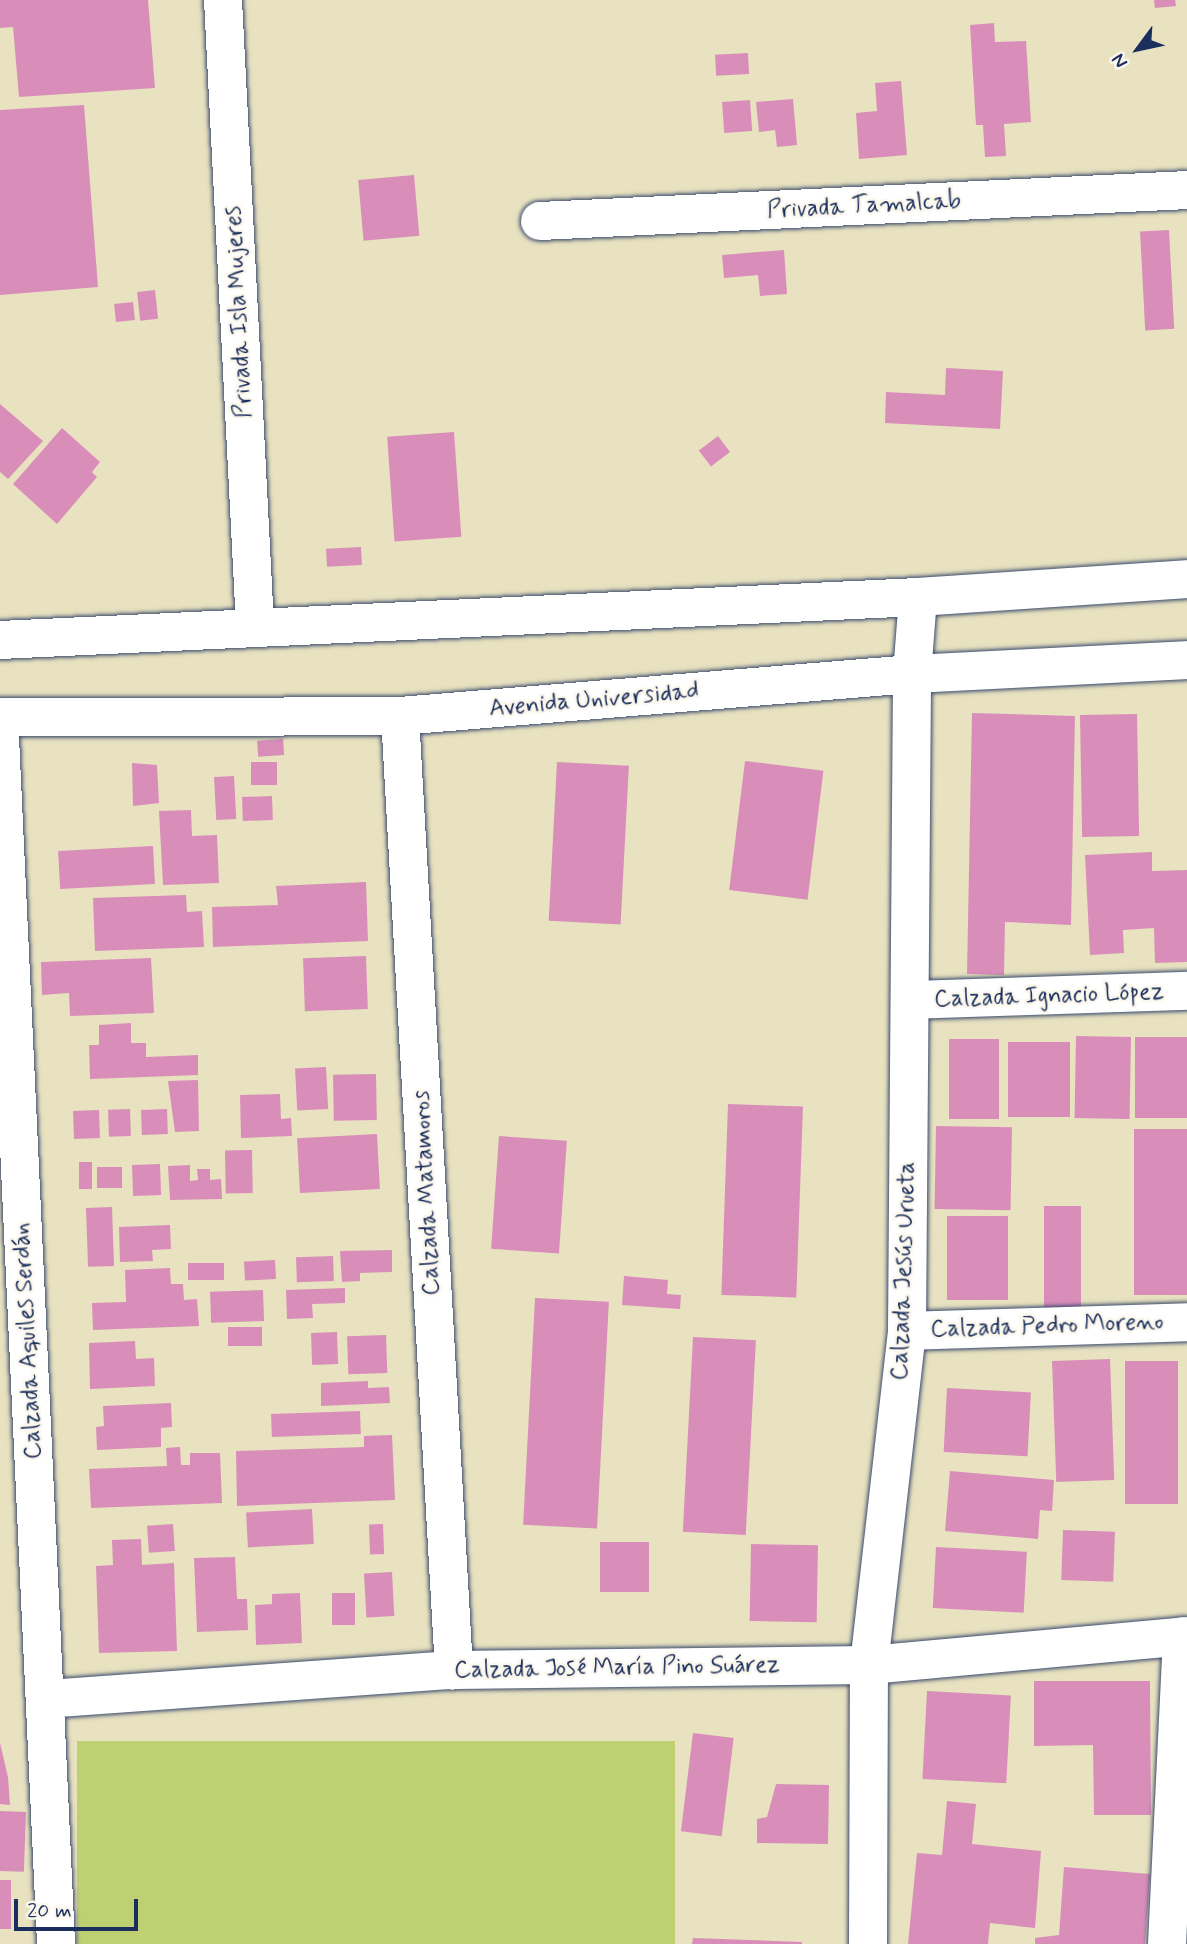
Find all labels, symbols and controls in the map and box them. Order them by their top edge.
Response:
north arrow [1103,14,1173,84]
text: N [1106,49,1134,73]
street label: Privada Tamalcab [772,187,956,225]
street label: Privada Isla Mujeres [219,205,259,419]
street label: Avenida Universidad [489,677,699,723]
street label: Calzada Ignacio López [934,978,1164,1014]
street label: Calzada Matamoros [407,1088,447,1298]
street label: Calzada Jesús Urueta [886,1160,922,1382]
street label: Calzada Aquiles Serdán [7,1221,49,1461]
street label: Calzada Pedro Moreno [930,1308,1164,1344]
street label: Calzada José María Pino Suárez [453,1651,781,1685]
scale bar [18,1884,142,1928]
text: 20 m [27,1897,72,1925]

